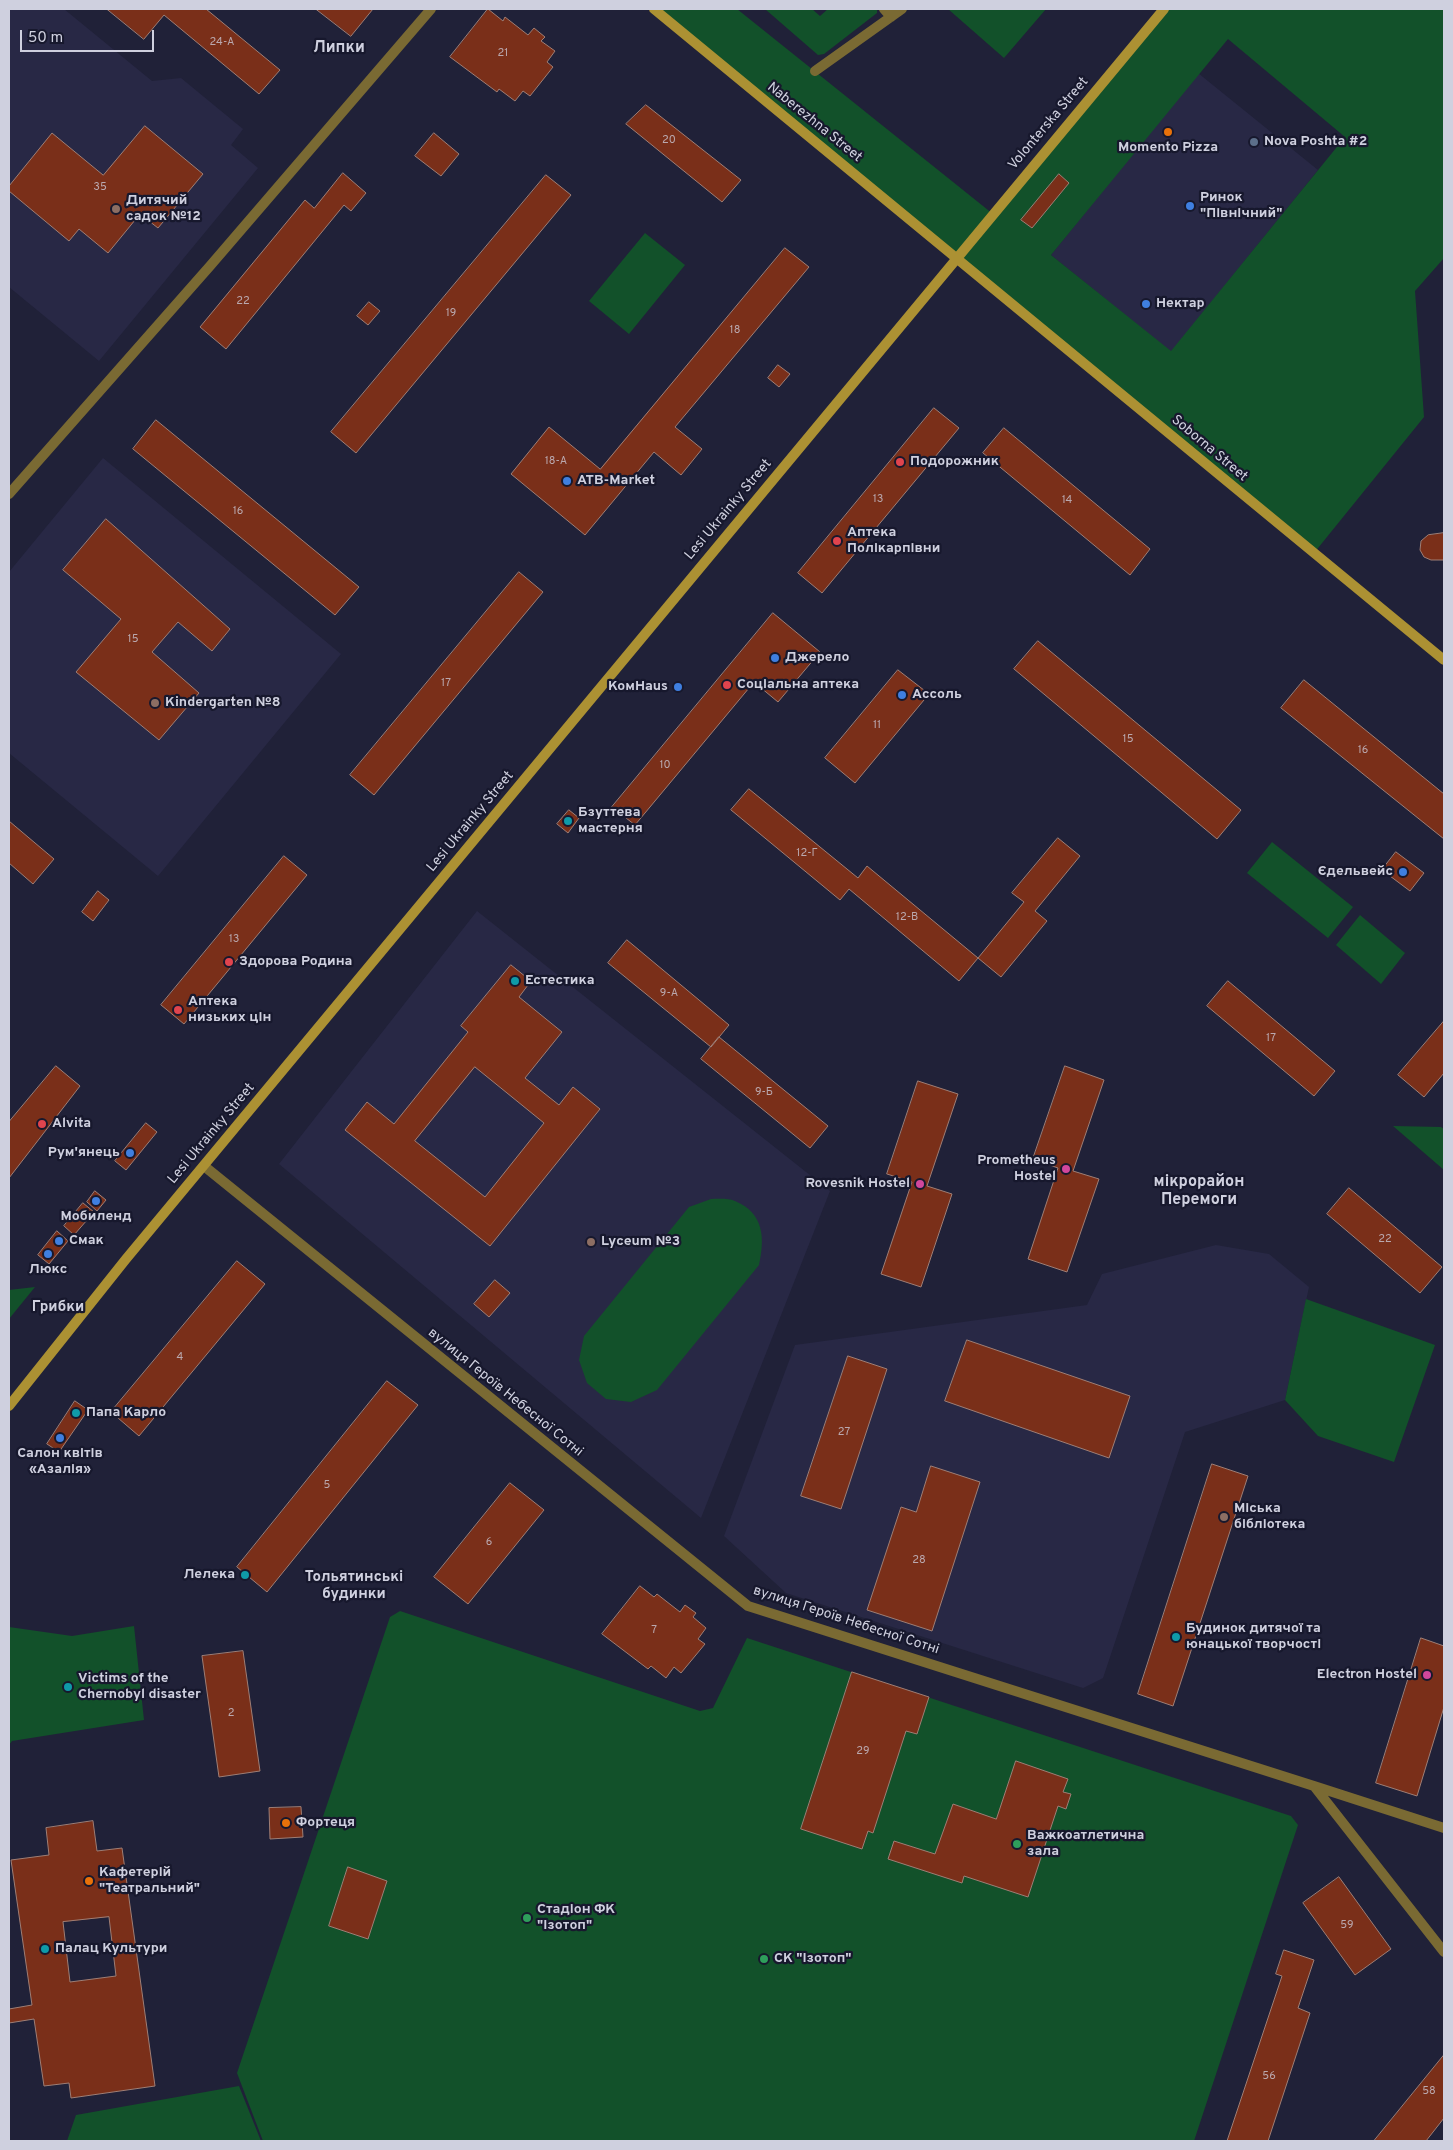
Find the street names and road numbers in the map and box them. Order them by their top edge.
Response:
street label: Volonterska Street [1005,74,1093,174]
street label: Naberezhna Street [763,80,865,166]
street label: Soborna Street [1167,412,1251,486]
street label: Lesi Ukrainky Street [682,456,776,564]
street label: Lesi Ukrainky Street [424,768,518,876]
street label: Lesi Ukrainky Street [165,1080,259,1188]
street label: вулиця Героїв Небесної Сотні [424,1325,586,1461]
street label: вулиця Героїв Небесної Сотні [751,1583,941,1659]

